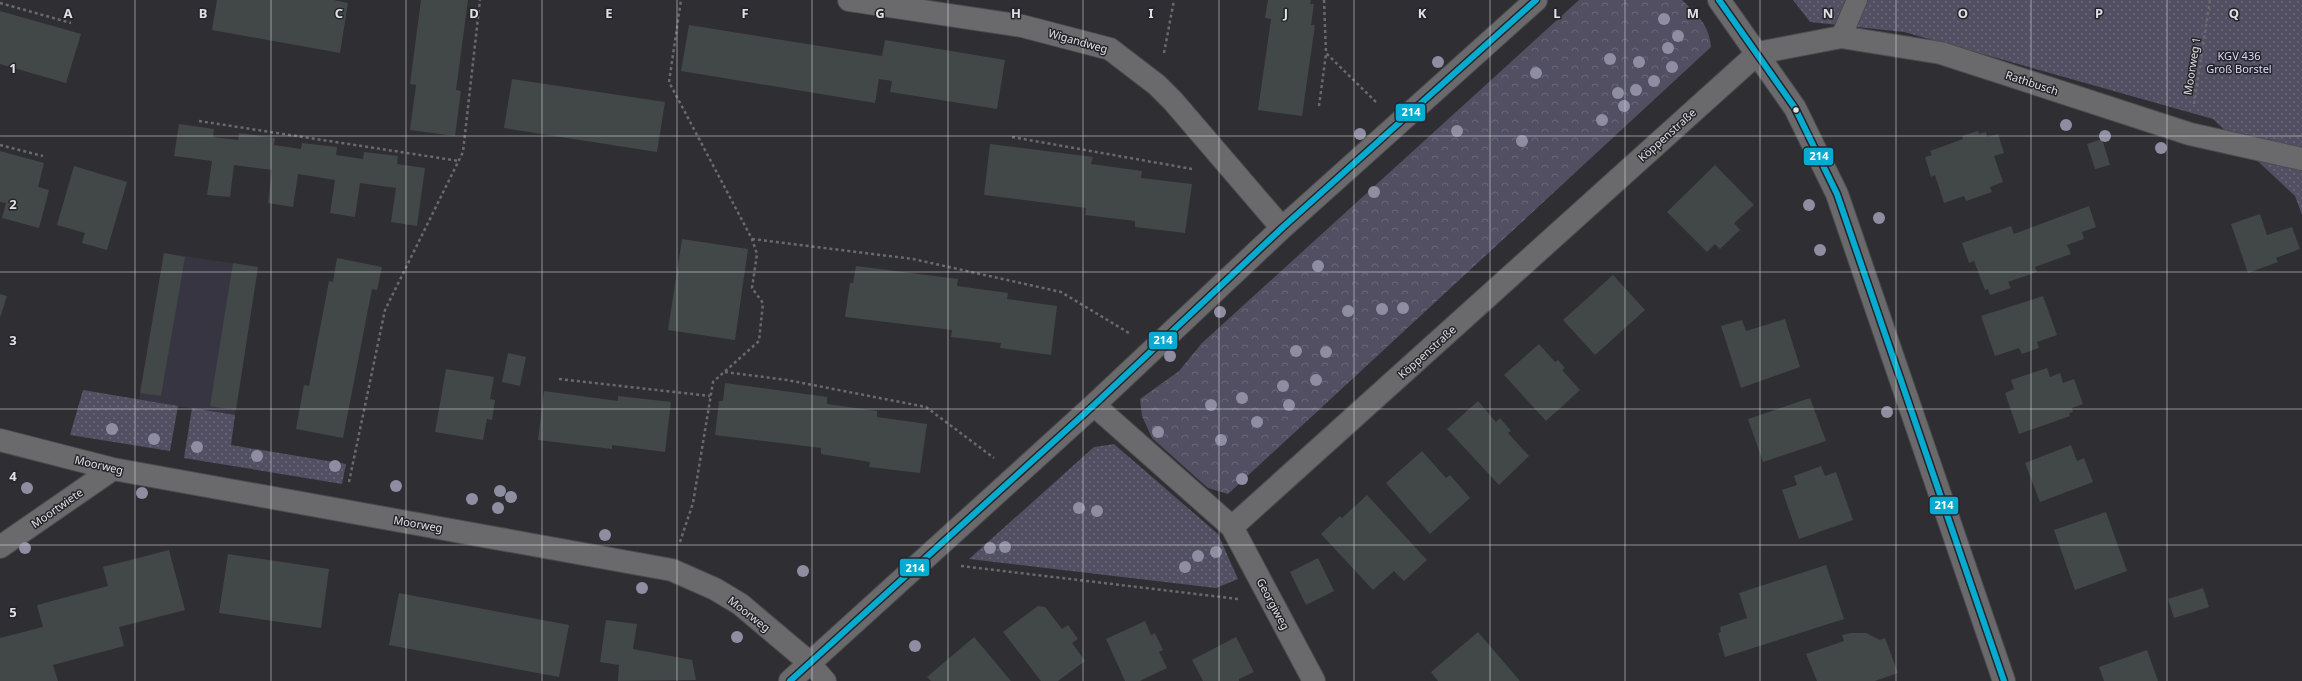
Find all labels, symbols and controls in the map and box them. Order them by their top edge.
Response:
text: A [64,4,73,22]
text: B [199,4,207,22]
text: C [335,4,343,22]
text: D [469,4,479,22]
text: E [605,4,613,22]
text: F [741,4,749,22]
text: G [875,4,885,22]
text: H [1011,4,1021,22]
text: I [1148,4,1154,22]
text: J [1283,4,1288,22]
text: K [1418,4,1427,22]
text: L [1553,4,1561,22]
text: M [1687,4,1699,22]
text: N [1823,4,1833,22]
text: O [1958,4,1968,22]
text: P [2095,4,2103,22]
text: Q [2229,4,2239,22]
street label: Wigandweg [1047,25,1110,56]
street label: Moorweg 1 [2180,36,2203,96]
park label: KGV 436 Groß Borstel [2206,48,2272,76]
text: 1 [9,59,17,77]
street label: Rathbusch [2004,67,2060,98]
line badge: 214 [1395,103,1426,122]
text: 214 [1402,104,1421,119]
street label: Köppenstraße [1635,105,1699,165]
unlabelled marker [1791,105,1801,115]
line badge: 214 [1803,147,1834,166]
text: 214 [1810,148,1829,163]
text: 2 [9,195,17,213]
street label: Köppenstraße [1395,322,1459,382]
text: 3 [9,331,17,349]
line badge: 214 [1148,331,1178,350]
text: 214 [1154,332,1173,347]
street label: Moorweg [73,452,125,477]
text: 4 [9,467,17,485]
street label: Moortwiete [28,484,85,531]
line badge: 214 [1929,496,1959,515]
text: 214 [1935,497,1954,512]
street label: Moorweg [392,512,444,535]
line badge: 214 [899,558,930,577]
text: 214 [906,560,925,575]
street label: Georgiweg [1254,575,1293,632]
street label: Moorweg [725,592,773,635]
text: 5 [9,603,17,621]

